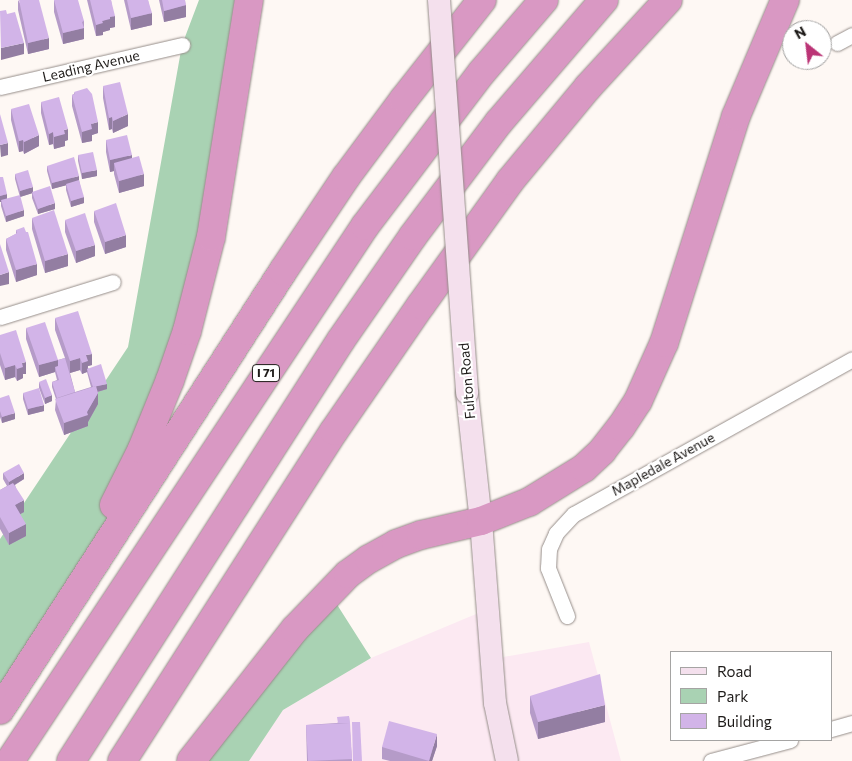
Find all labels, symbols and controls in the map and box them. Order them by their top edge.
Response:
north arrow [782,20,832,70]
text: N [791,22,809,42]
street label: Leading Avenue [41,47,141,85]
street label: Fulton Road [455,342,479,420]
road number: I 71 [251,363,281,382]
street label: Mapledale Avenue [608,429,718,499]
legend [670,651,832,741]
text: Road [717,662,752,680]
text: Park [717,687,748,705]
text: Building [717,712,772,730]

